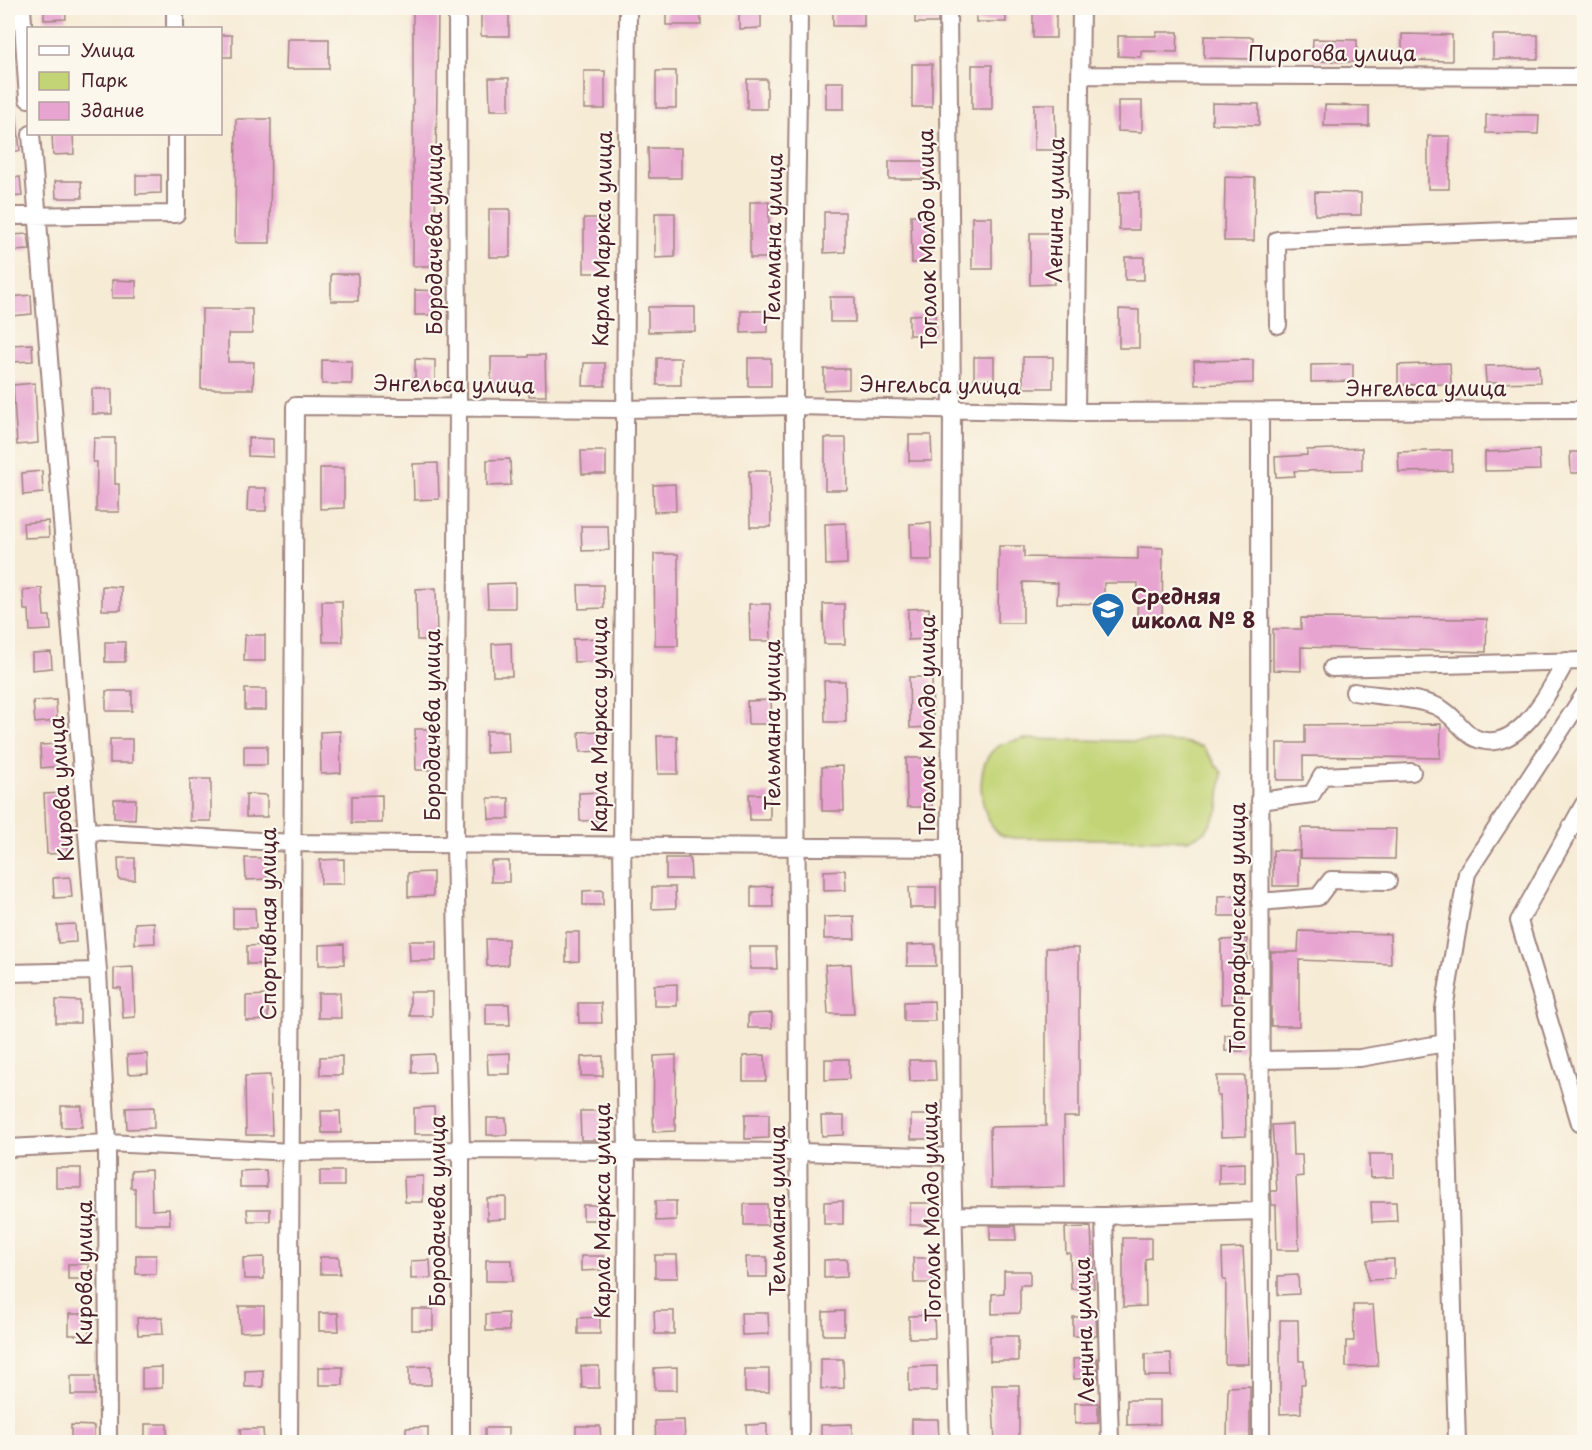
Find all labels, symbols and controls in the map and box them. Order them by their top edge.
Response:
legend [27,27,222,135]
text: Улица [81,36,135,63]
street label: Пирогова улица [1248,36,1417,68]
text: Парк [81,66,128,93]
text: Здание [81,96,144,123]
street label: Тоголок Молдо улица [908,128,944,350]
street label: Карла Маркса улица [583,130,619,347]
street label: Ленина улица [1037,136,1071,283]
street label: Бородачева улица [417,142,449,335]
street label: Тельмана улица [755,152,790,325]
street label: Энгельса улица [373,366,536,400]
street label: Энгельса улица [859,367,1022,401]
street label: Энгельса улица [1345,371,1507,403]
place label: Средняя школа № 8 [1131,579,1255,635]
school or university icon: Средняя школа № 8 [1090,591,1126,638]
street label: Тоголок Молдо улица [910,614,942,835]
street label: Карла Маркса улица [582,616,614,833]
street label: Бородачева улица [415,628,447,821]
street label: Тельмана улица [755,639,787,811]
street label: Кирова улица [39,715,81,863]
street label: Топографическая улица [1220,802,1252,1053]
street label: Спортивная улица [251,827,283,1020]
street label: Тоголок Молдо улица [912,1101,948,1323]
street label: Карла Маркса улица [585,1102,617,1319]
street label: Бородачева улица [420,1114,452,1307]
street label: Тельмана улица [760,1125,792,1297]
street label: Кирова улица [67,1199,99,1346]
street label: Ленина улица [1064,1256,1102,1403]

